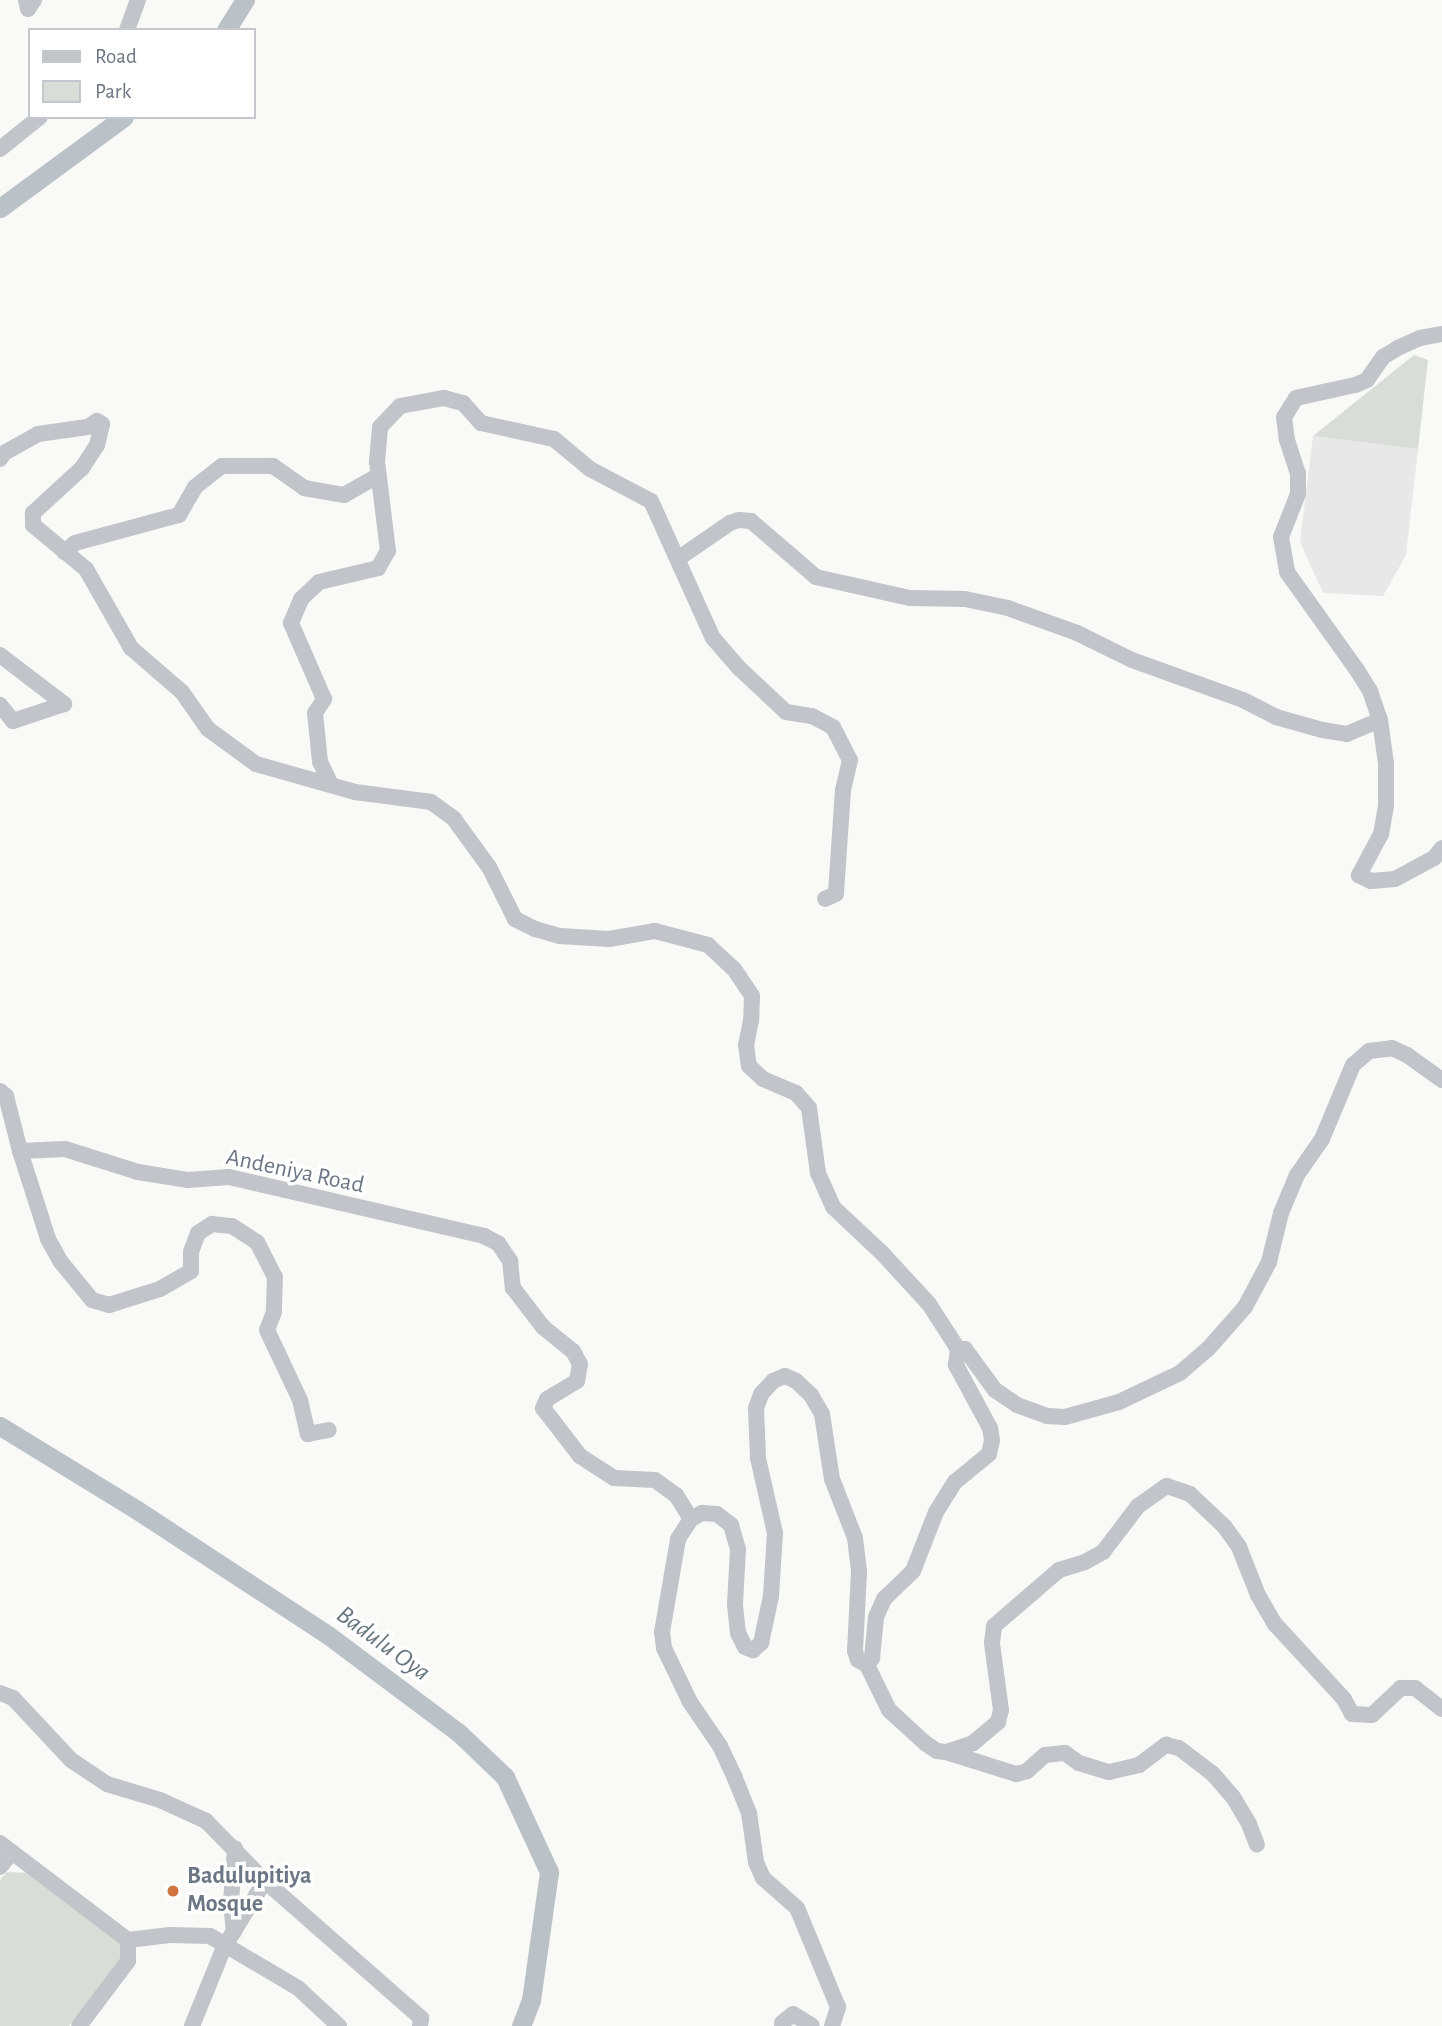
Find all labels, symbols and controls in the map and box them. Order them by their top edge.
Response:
legend [28,28,256,119]
text: Road [95,46,137,67]
text: Park [95,81,131,102]
street label: Andeniya Road [223,1143,367,1201]
water label: Badulu Oya [330,1600,436,1688]
place label: Badulupitiya Mosque [187,1863,311,1919]
marker: Badulupitiya Mosque [165,1883,181,1899]

